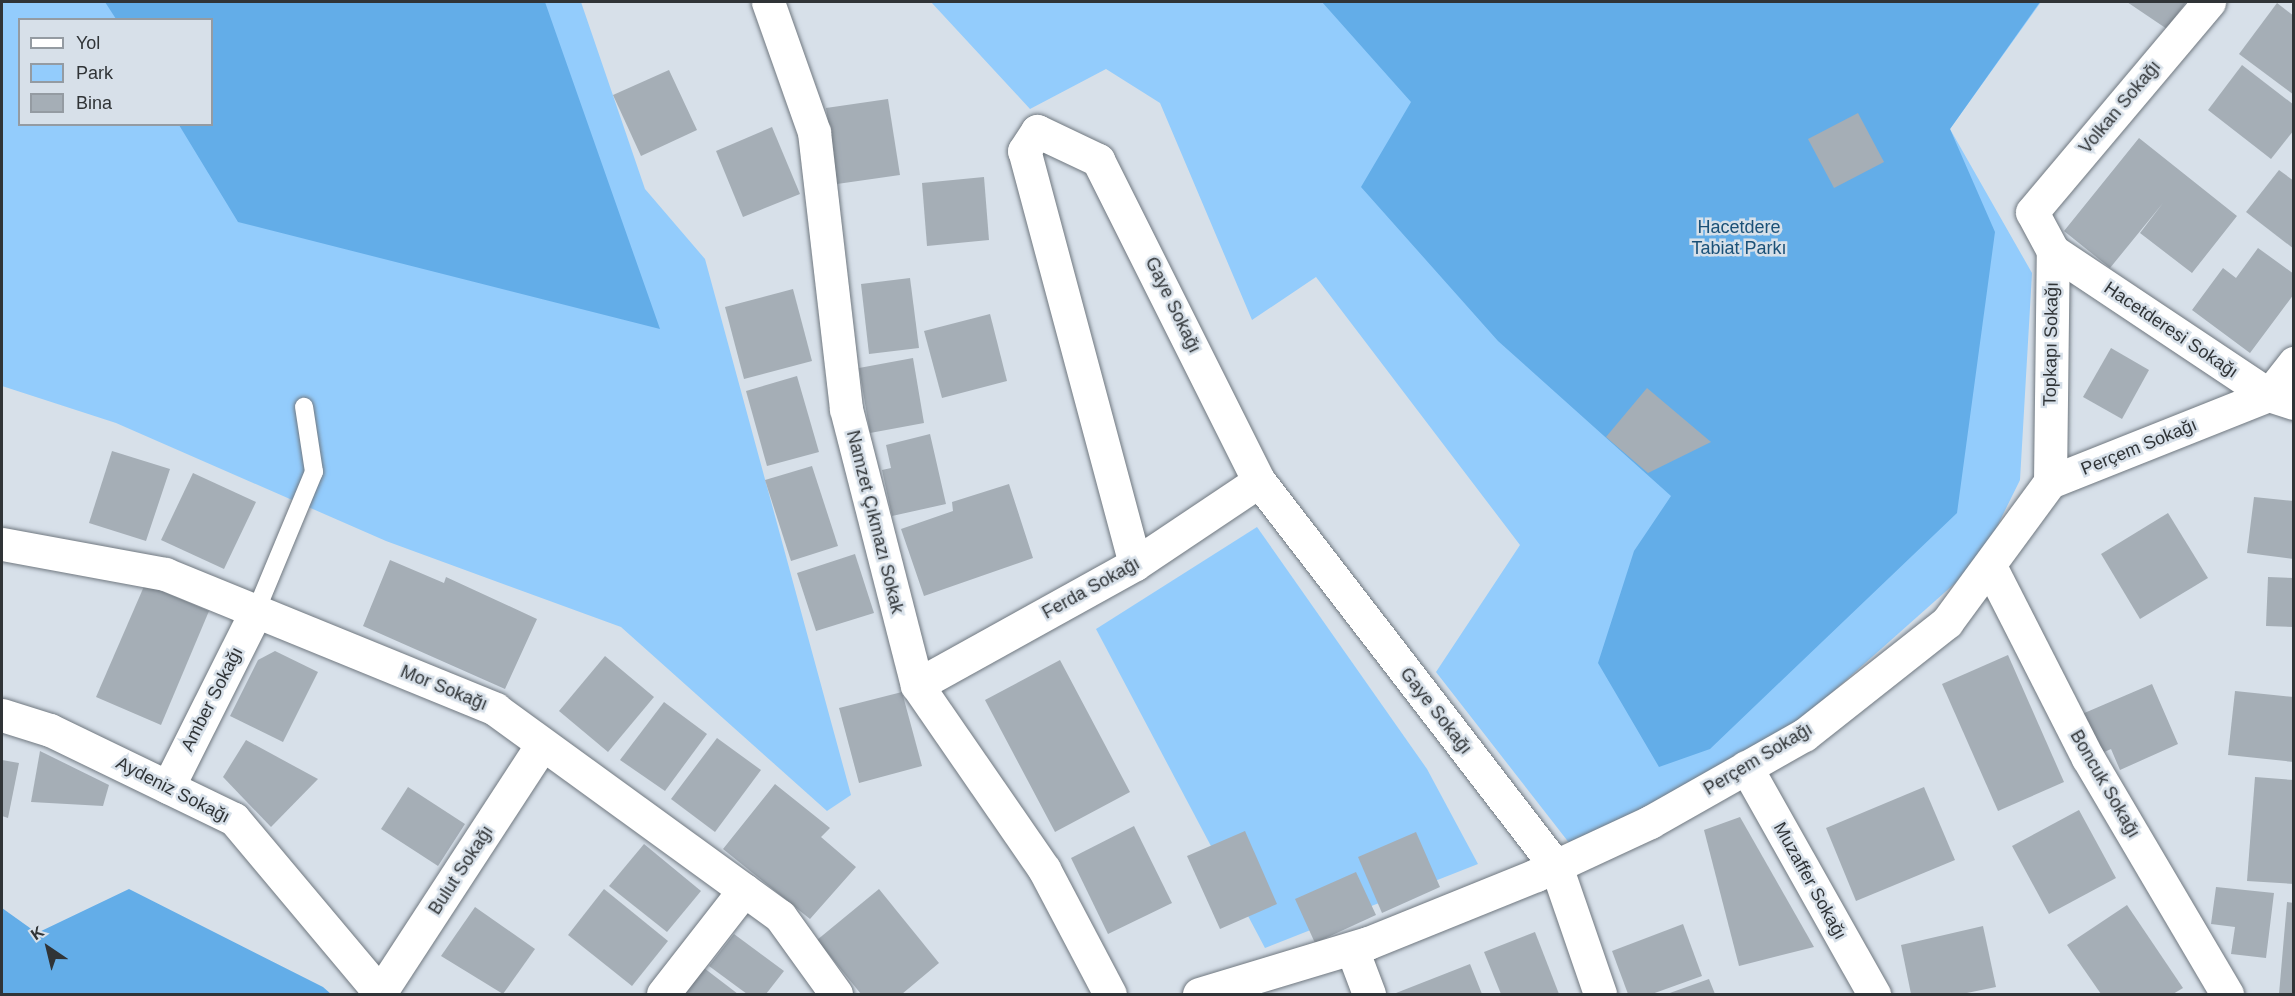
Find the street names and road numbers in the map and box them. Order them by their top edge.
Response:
street label: Volkan Sokağı [2075,56,2165,158]
street label: Gaye Sokağı [1140,254,1206,356]
street label: Hacetderesi Sokağı [2100,277,2242,383]
street label: Topkapı Sokağı [2039,282,2063,406]
street label: Perçem Sokağı [2078,414,2200,480]
street label: Namzet Çıkmazı Sokak [842,428,908,616]
street label: Ferda Sokağı [1039,552,1143,624]
street label: Amber Sokağı [176,643,248,755]
street label: Mor Sokağı [397,661,491,715]
street label: Gaye Sokağı [1395,663,1477,759]
street label: Perçem Sokağı [1700,718,1816,800]
street label: Boncuk Sokağı [2065,726,2145,842]
street label: Aydeniz Sokağı [113,752,233,828]
street label: Muzaffer Sokağı [1769,819,1851,943]
street label: Bulut Sokağı [424,821,498,919]

